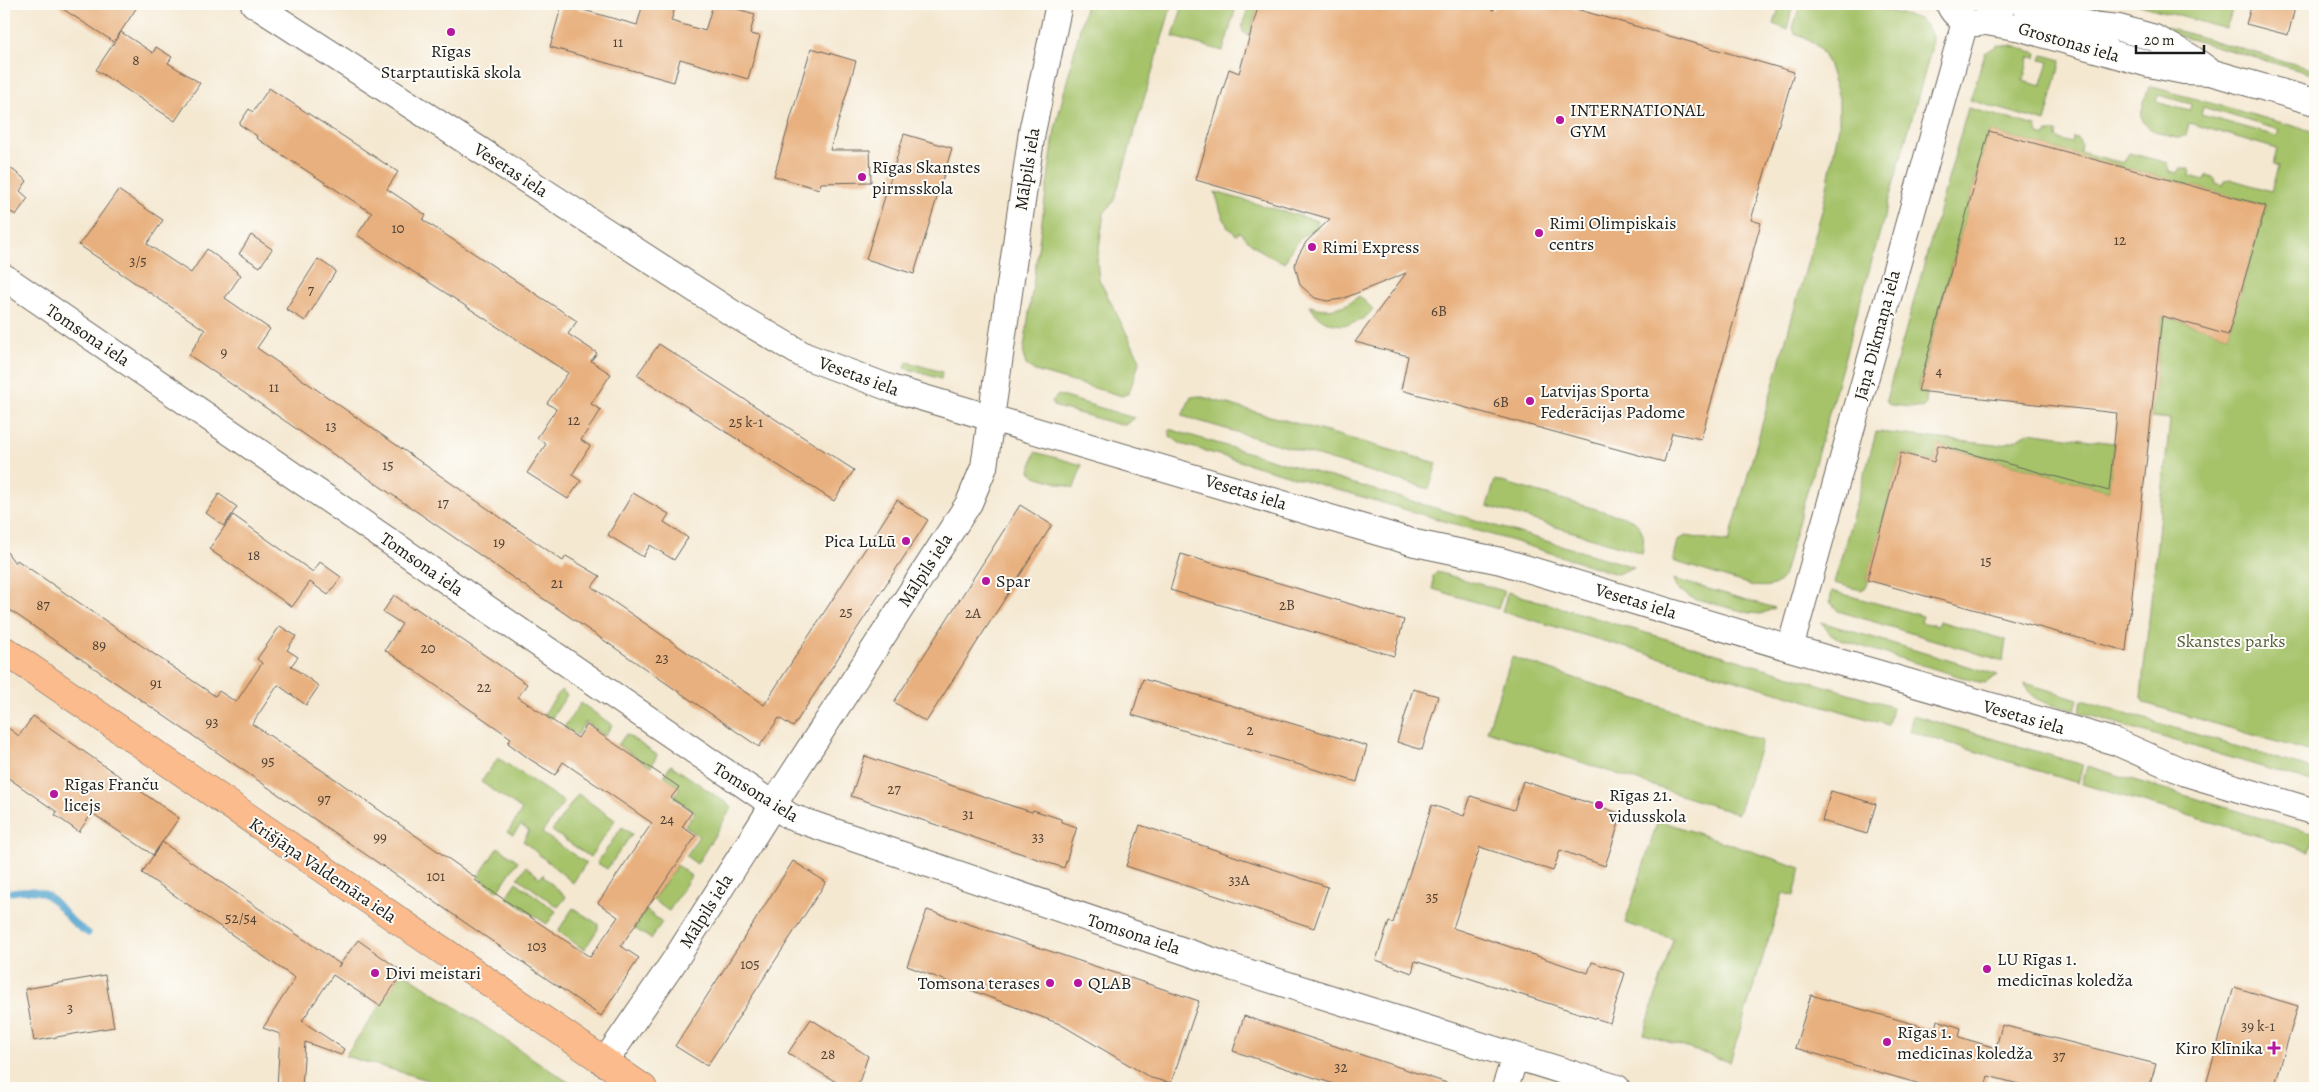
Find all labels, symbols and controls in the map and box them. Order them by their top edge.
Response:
street label: Grostonas iela [2015,16,2123,68]
scale bar [2136,22,2204,54]
marker: Rīgas Starptautiskā skola [445,26,457,38]
text: 20 m [2144,30,2175,50]
house number: 11 [613,32,623,52]
place label: Rīgas Starptautiskā skola [381,39,522,84]
house number: 8 [132,50,140,70]
place label: INTERNATIONAL GYM [1570,98,1705,143]
marker: INTERNATIONAL GYM [1554,114,1566,126]
street label: Mālpils iela [1009,125,1045,212]
street label: Vesetas iela [468,137,553,203]
place label: Rīgas Skanstes pirmsskola [872,155,981,200]
marker: Rīgas Skanstes pirmsskola [856,171,868,183]
place label: Rimi Olimpiskais centrs [1549,211,1677,256]
house number: 10 [391,218,405,238]
marker: Rimi Olimpiskais centrs [1533,227,1545,239]
house number: 12 [2114,230,2126,250]
place label: Rimi Express [1322,235,1419,259]
marker: Rimi Express [1306,241,1318,253]
house number: 3/5 [129,251,147,271]
street label: Jāņa Dikmaņa iela [1848,267,1906,403]
house number: 7 [308,280,315,300]
street label: Tomsona iela [41,298,135,372]
house number: 6B [1431,301,1447,321]
house number: 9 [221,342,228,362]
street label: Vesetas iela [814,350,903,402]
house number: 4 [1936,361,1943,381]
house number: 11 [269,377,279,397]
place label: Latvijas Sporta Federācijas Padome [1540,379,1685,424]
house number: 6B [1493,392,1509,412]
marker: Latvijas Sporta Federācijas Padome [1524,395,1536,407]
house number: 12 [568,410,580,430]
house number: 25 k-1 [729,412,763,432]
house number: 13 [325,416,337,436]
house number: 15 [382,455,394,475]
street label: Vesetas iela [1201,468,1290,516]
house number: 17 [437,493,449,513]
street label: Tomsona iela [376,526,469,602]
street label: Mālpils iela [892,528,958,612]
place label: Pica LuLū [824,529,896,553]
house number: 19 [493,532,505,552]
marker: Pica LuLū [900,535,912,547]
house number: 18 [248,545,260,565]
house number: 15 [1980,551,1992,571]
place label: Spar [996,569,1030,593]
house number: 21 [551,573,563,593]
marker: Spar [980,575,992,587]
street label: Vesetas iela [1591,577,1680,625]
house number: 87 [36,595,50,615]
house number: 2B [1279,595,1295,615]
house number: 25 [839,602,853,622]
house number: 2A [965,603,981,623]
park label: Skanstes parks [2176,629,2286,653]
house number: 89 [92,635,106,655]
house number: 20 [420,638,436,658]
house number: 23 [655,648,669,668]
house number: 91 [150,673,162,693]
house number: 22 [477,677,491,697]
street label: Vesetas iela [1979,694,2068,740]
house number: 93 [205,712,219,732]
house number: 2 [1246,720,1254,740]
house number: 95 [261,751,275,771]
street label: Tomsona iela [709,756,804,828]
place label: Rīgas Franču licejs [64,772,159,817]
house number: 27 [887,779,901,799]
place label: Rīgas 21. vidusskola [1608,783,1687,828]
marker: Rīgas Franču licejs [48,788,60,800]
house number: 97 [317,789,331,809]
marker: Rīgas 21. vidusskola [1593,799,1605,811]
house number: 31 [962,804,974,824]
house number: 24 [660,809,674,829]
street label: Krišjāņa Valdemāra iela [244,812,402,929]
house number: 99 [373,827,387,847]
house number: 33 [1032,827,1044,847]
house number: 101 [427,866,445,886]
street label: Mālpils iela [674,869,739,953]
house number: 33A [1228,870,1250,890]
house number: 35 [1426,887,1438,907]
house number: 52/54 [225,908,257,928]
street label: Tomsona iela [1084,908,1184,961]
house number: 103 [527,936,547,956]
place label: LU Rīgas 1. medicīnas koledža [1997,947,2133,992]
house number: 105 [740,954,760,974]
place label: Divi meistari [385,961,481,985]
marker: LU Rīgas 1. medicīnas koledža [1981,963,1993,975]
marker: Divi meistari [369,967,381,979]
place label: Tomsona terases [918,971,1040,995]
place label: QLAB [1088,971,1131,995]
marker: Tomsona terases [1044,977,1056,989]
marker: QLAB [1072,977,1084,989]
house number: 3 [67,998,73,1018]
house number: 39 k-1 [2241,1016,2275,1036]
place label: Rīgas 1. medicīnas koledža [1897,1020,2033,1065]
marker: Rīgas 1. medicīnas koledža [1881,1036,1893,1048]
place label: Kiro Klīnika [2175,1036,2264,1060]
marker: Kiro Klīnika [2267,1041,2281,1055]
house number: 28 [821,1044,835,1064]
house number: 37 [2053,1046,2066,1066]
house number: 32 [1334,1057,1348,1077]

